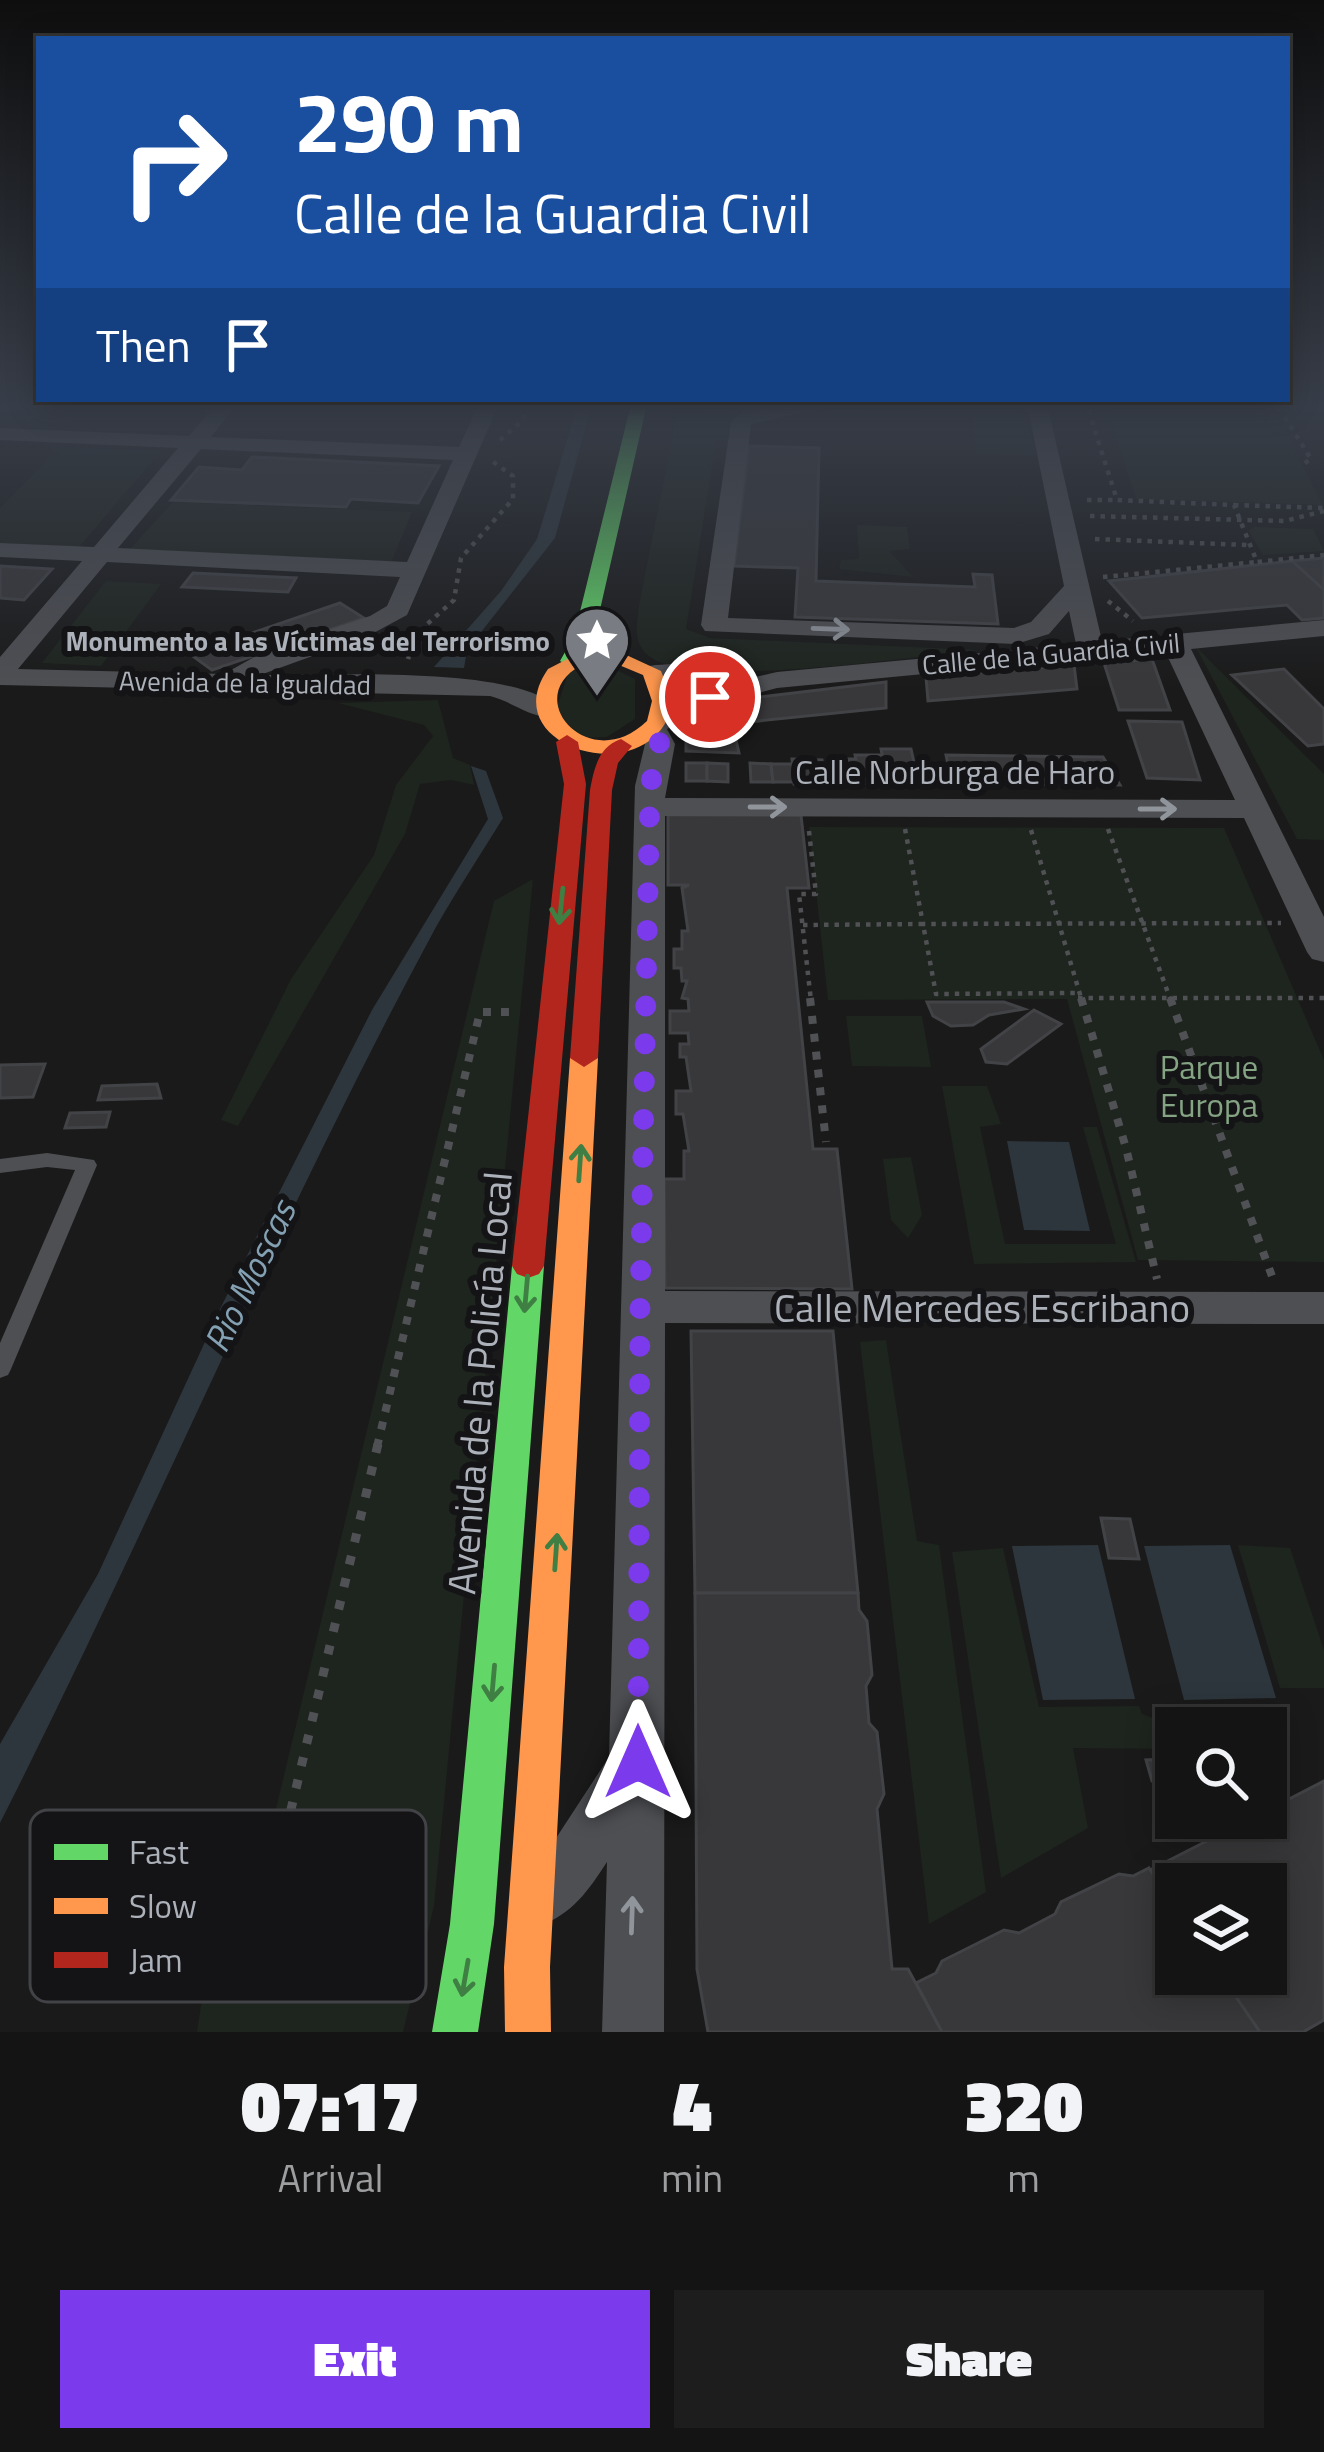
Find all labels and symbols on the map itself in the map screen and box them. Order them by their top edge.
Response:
place icon: Monumento a las Víctimas del Terrorismo [562,605,632,699]
one-way arrow [811,618,850,641]
place label: Monumento a las Víctimas del Terrorismo [65,620,550,661]
street label: Calle de la Guardia Civil [920,621,1182,685]
pin [659,646,761,748]
street label: Avenida de la Igualdad [119,659,371,705]
street label: Calle Norburga de Haro [795,747,1115,797]
one-way arrow [748,796,787,818]
one-way arrow [1138,798,1177,820]
one-way arrow [550,886,572,925]
park label: Parque Europa [1160,1042,1258,1130]
one-way arrow [568,1144,591,1183]
street label: Avenida de la Policía Local [431,1169,527,1597]
water label: Rio Moscas [189,1189,310,1361]
one-way arrow [514,1274,537,1313]
street label: Calle Mercedes Escribano [774,1278,1190,1337]
one-way arrow [544,1533,567,1572]
one-way arrow [481,1663,504,1702]
position arrow [575,1699,701,1825]
legend [30,1810,426,2002]
text: Fast [129,1827,189,1877]
text: Slow [129,1881,197,1931]
one-way arrow [620,1896,643,1935]
text: Jam [129,1935,183,1985]
one-way arrow [453,1958,476,1997]

